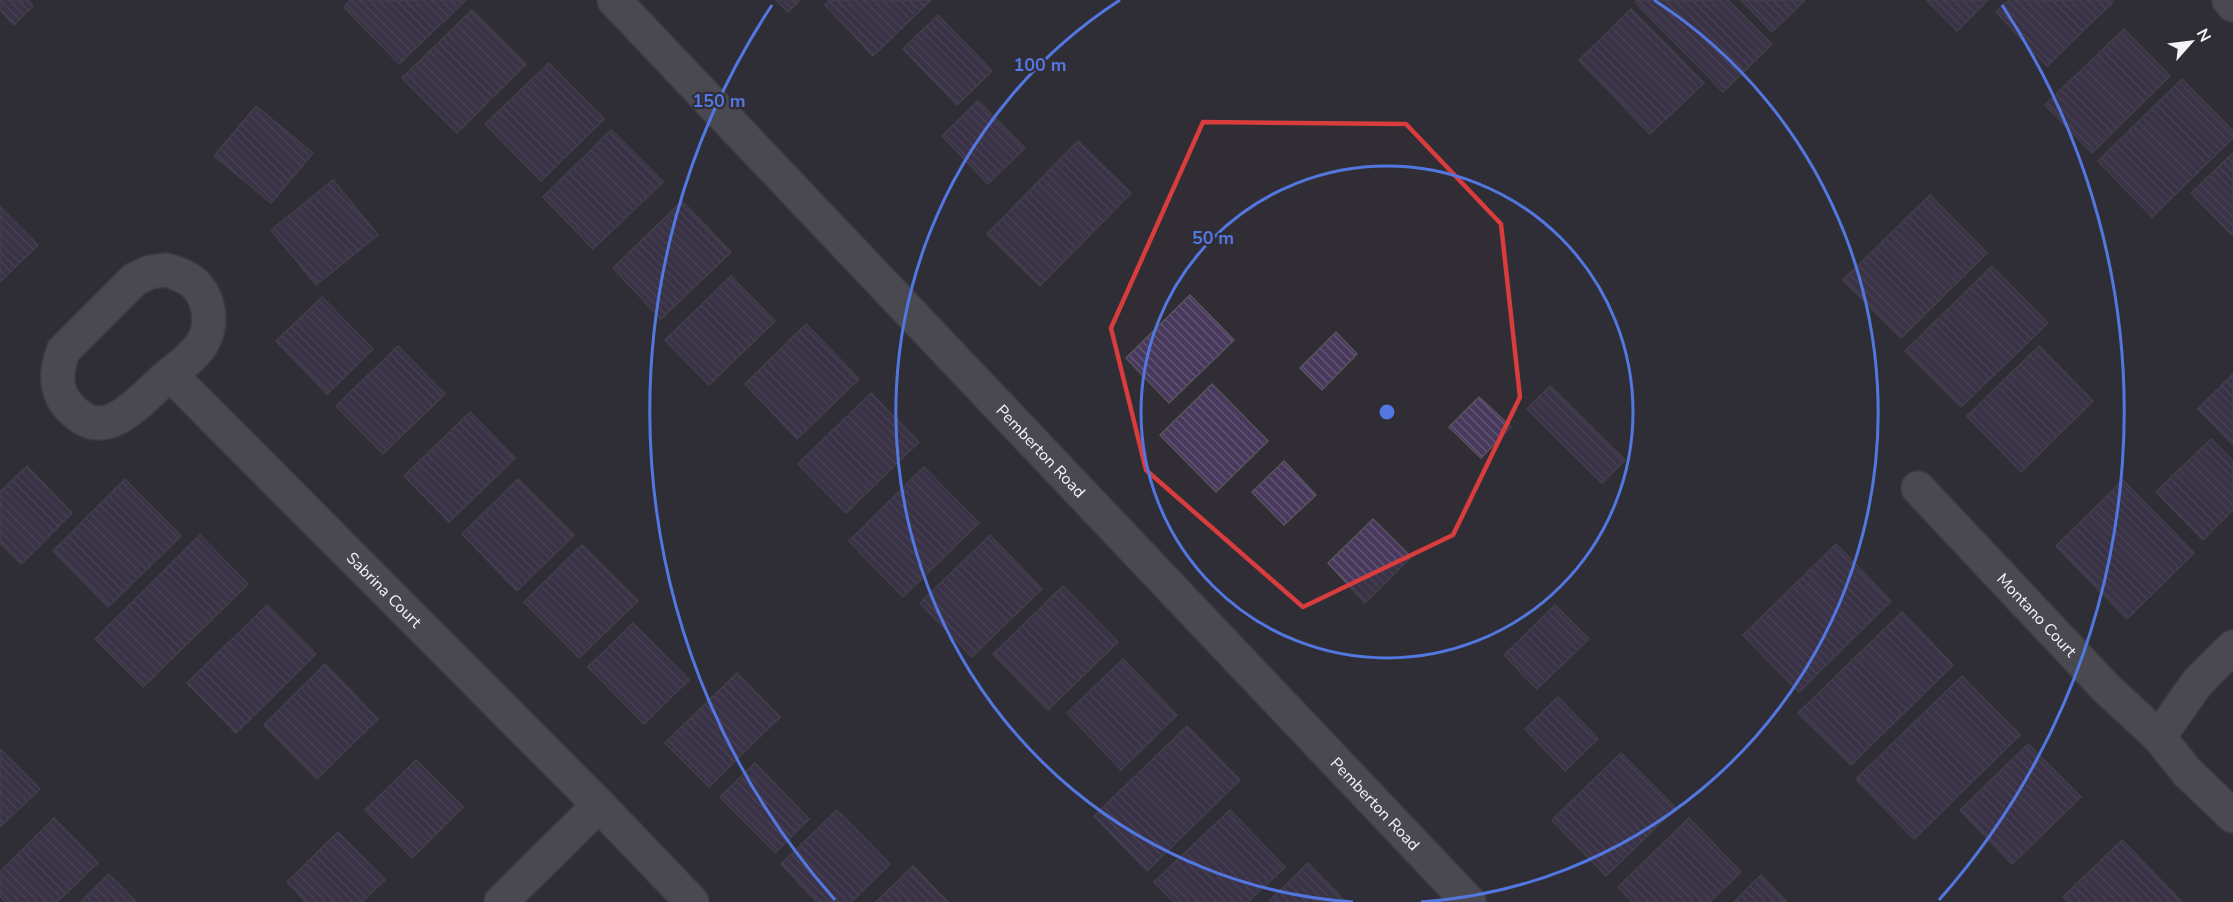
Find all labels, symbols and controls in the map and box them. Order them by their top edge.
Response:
north arrow [2161,12,2221,72]
text: N [2191,25,2216,46]
text: 100 m [1013,53,1067,77]
text: 150 m [692,89,746,113]
text: 50 m [1192,226,1234,250]
street label: Pemberton Road [991,400,1090,503]
centre of rings [1377,402,1397,422]
street label: Sabrina Court [341,547,427,633]
street label: Montano Court [1992,569,2082,663]
street label: Pemberton Road [1325,753,1424,856]

